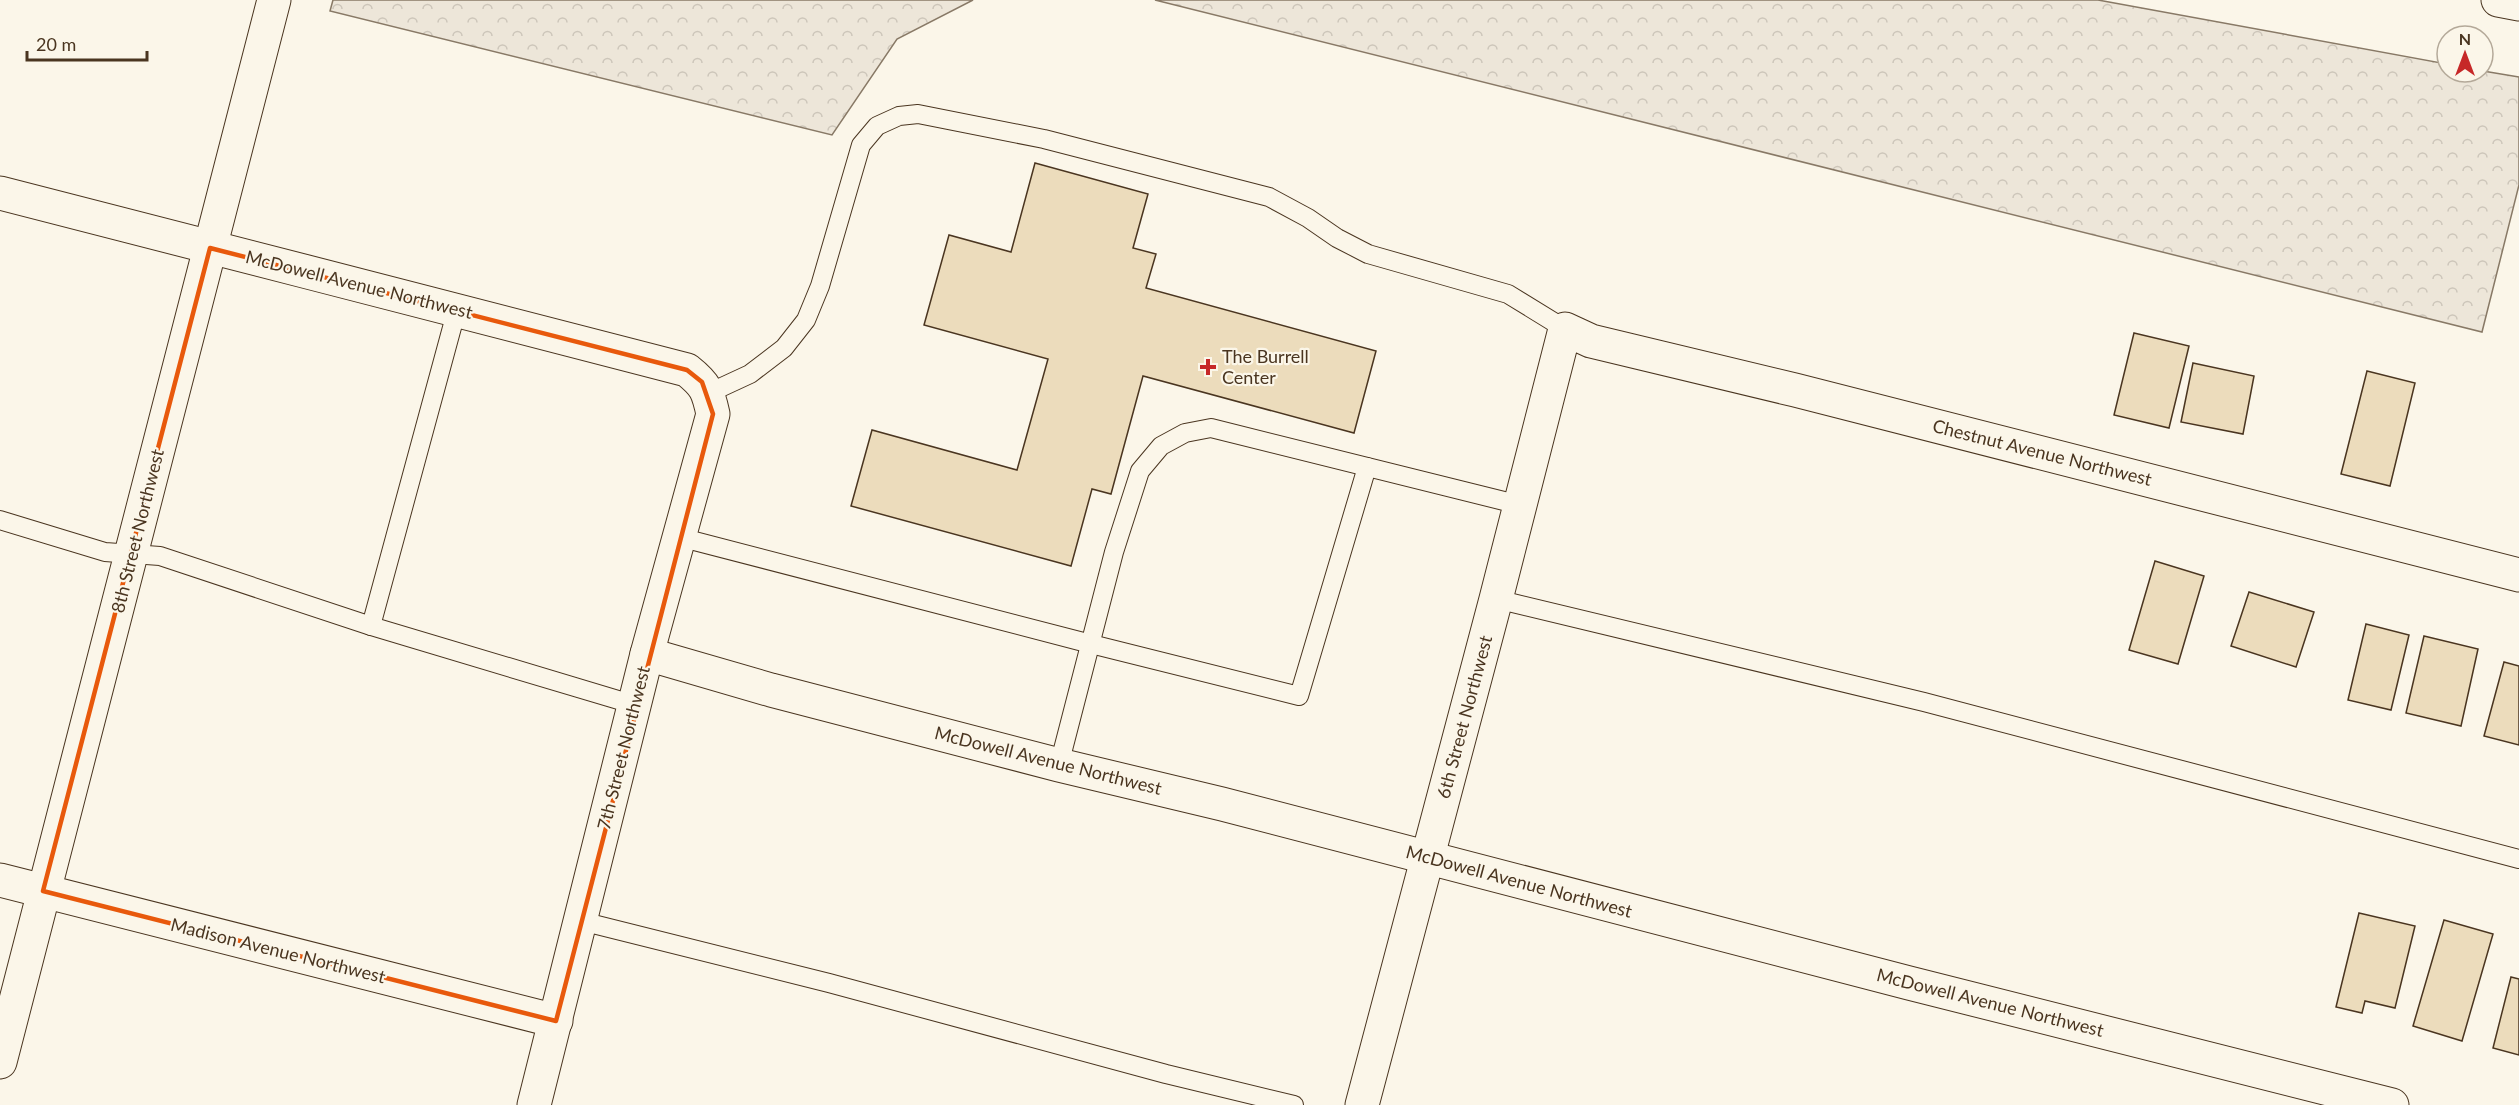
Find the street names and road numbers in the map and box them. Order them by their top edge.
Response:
street label: McDowell Avenue Northwest [243,245,476,323]
street label: Chestnut Avenue Northwest [1930,414,2155,490]
street label: 8th Street Northwest [106,446,168,615]
street label: 6th Street Northwest [1432,632,1497,801]
street label: 7th Street Northwest [592,663,654,832]
street label: McDowell Avenue Northwest [932,721,1165,799]
street label: McDowell Avenue Northwest [1404,840,1635,922]
street label: Madison Avenue Northwest [169,913,388,988]
street label: McDowell Avenue Northwest [1874,963,2107,1041]

